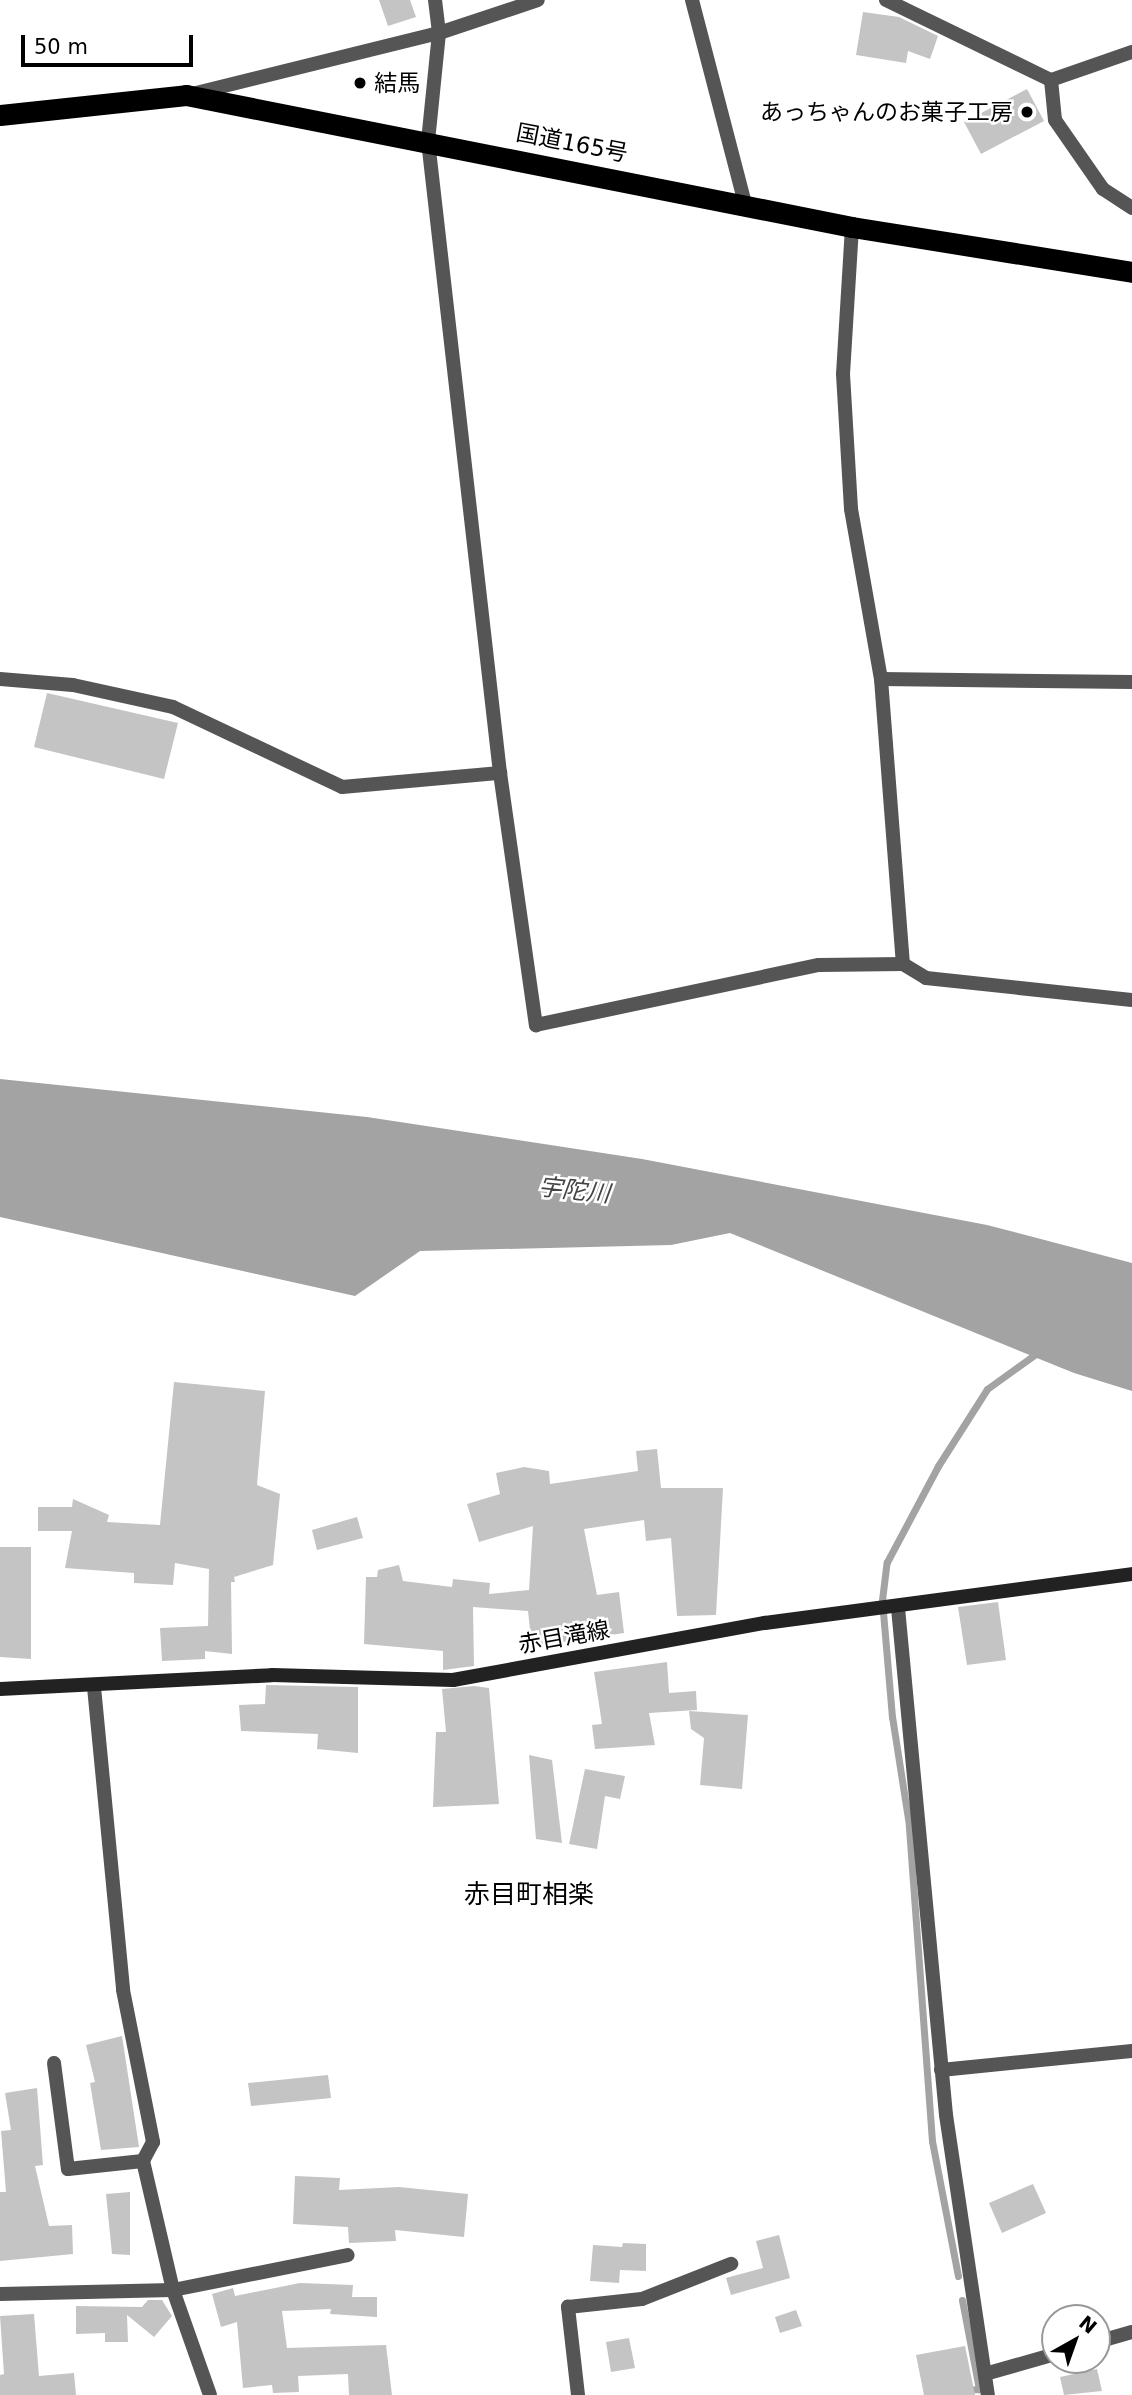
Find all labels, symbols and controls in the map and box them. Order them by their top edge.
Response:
scale bar [24,21,196,65]
text: 50 m [34,35,88,59]
place label: 結馬 [374,69,420,97]
marker: 結馬 [352,75,368,91]
place label: あっちゃんのお菓子工房 [760,98,1013,126]
marker: あっちゃんのお菓子工房 [1019,104,1035,120]
street label: 国道165号 [514,119,630,167]
water label: 宇陀川 [537,1173,611,1209]
street label: 赤目滝線 [516,1615,612,1659]
district label: 赤目町相楽 [464,1879,594,1911]
north arrow [1041,2304,1111,2374]
text: N [1075,2311,1101,2338]

